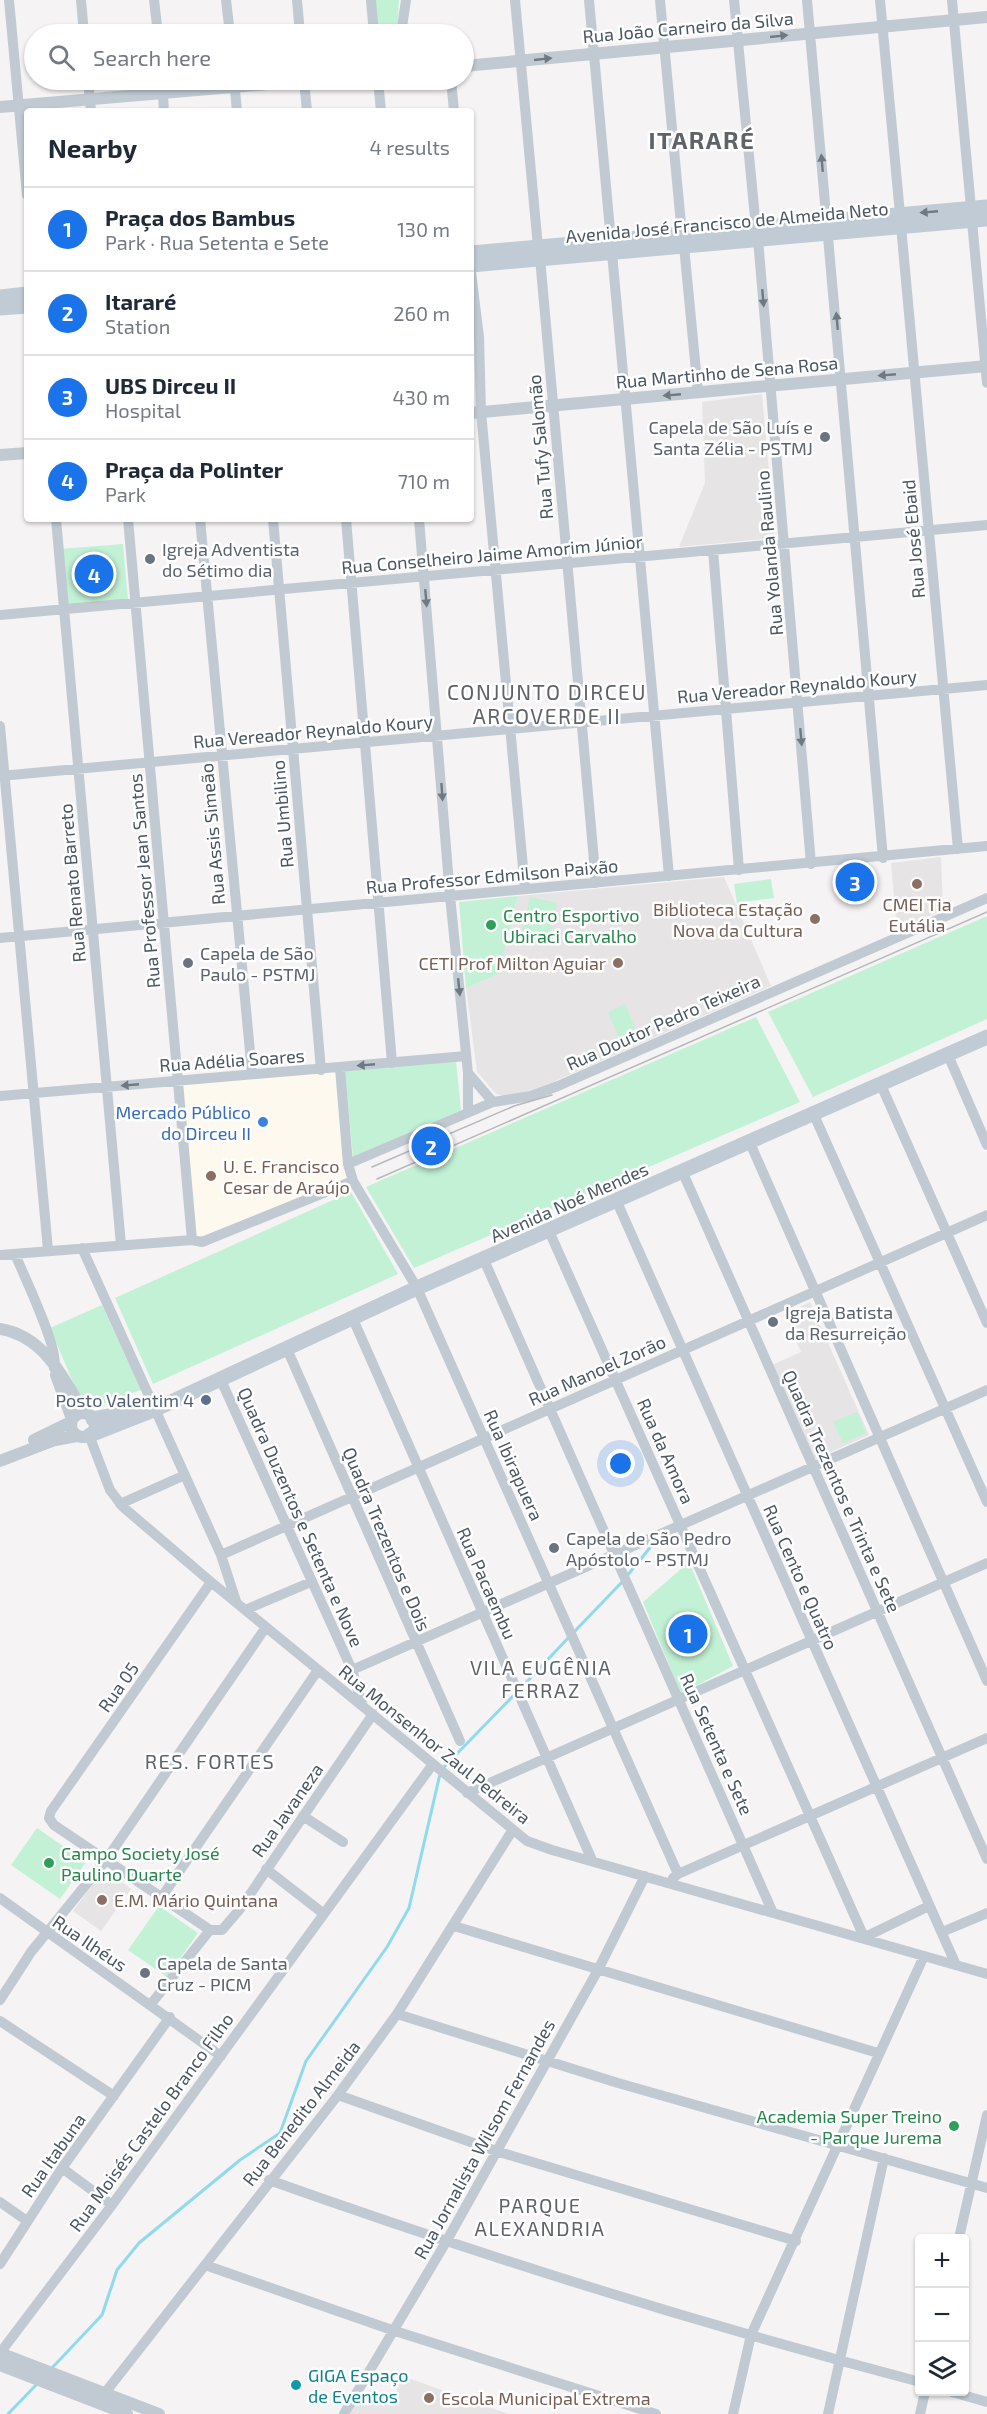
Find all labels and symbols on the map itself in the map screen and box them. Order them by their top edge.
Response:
street label: Rua João Carneiro da Silva [582,7,794,47]
one-way arrow [769,31,788,41]
one-way arrow [533,54,552,64]
district label: ITARARÉ [649,125,755,154]
one-way arrow [817,153,827,172]
street label: Avenida José Francisco de Almeida Neto [565,197,889,247]
one-way arrow [919,207,938,217]
one-way arrow [758,288,768,307]
one-way arrow [832,311,842,330]
street label: Rua Martinho de Sena Rosa [615,351,839,393]
one-way arrow [877,370,896,380]
street label: Rua Tufy Salomão [523,374,557,520]
one-way arrow [662,390,681,400]
place label: Capela de São Luís e Santa Zélia - PSTMJ [648,416,813,459]
marker: Capela de São Luís e Santa Zélia - PSTMJ [818,430,832,444]
street label: Rua Yolanda Raulino [751,469,787,637]
street label: Rua José Ebaid [897,479,929,599]
street label: Rua Conselheiro Jaime Amorim Júnior [340,530,644,578]
place label: Igreja Adventista do Sétimo dia [162,538,300,581]
pin: 4 [74,552,113,596]
marker: Igreja Adventista do Sétimo dia [143,552,157,566]
one-way arrow [421,589,431,608]
street label: Rua Vereador Reynaldo Koury [676,665,918,707]
district label: CONJUNTO DIRCEU ARCOVERDE II [447,679,647,728]
street label: Rua Vereador Reynaldo Koury [192,710,434,752]
one-way arrow [796,727,806,746]
street label: Rua Umbilino [266,759,298,869]
street label: Rua Assis Simeão [195,762,229,906]
street label: Rua Professor Jean Santos [124,773,164,989]
one-way arrow [438,783,447,802]
street label: Rua Renato Barreto [54,803,90,963]
street label: Rua Professor Edmilson Paixão [365,854,619,898]
pin: 3 [836,860,874,904]
marker: CMEI Tia Eutália [910,877,924,891]
place label: CMEI Tia Eutália [882,893,952,936]
place label: Biblioteca Estação Nova da Cultura [653,898,803,941]
place label: Centro Esportivo Ubiraci Carvalho [503,904,640,947]
marker: Biblioteca Estação Nova da Cultura [808,912,822,926]
marker: Centro Esportivo Ubiraci Carvalho [484,918,498,932]
place label: Capela de São Paulo - PSTMJ [200,942,315,985]
place label: CETI Prof Milton Aguiar [418,952,606,974]
marker: Capela de São Paulo - PSTMJ [181,956,195,970]
marker: CETI Prof Milton Aguiar [611,956,625,970]
street label: Rua Doutor Pedro Teixeira [563,969,763,1075]
one-way arrow [454,977,464,996]
street label: Rua Adélia Soares [159,1044,305,1076]
one-way arrow [356,1060,375,1070]
one-way arrow [120,1080,139,1089]
place label: Mercado Público do Dirceu II [115,1101,251,1144]
marker: Mercado Público do Dirceu II [256,1115,270,1129]
pin: 2 [412,1124,450,1168]
place label: U. E. Francisco Cesar de Araújo [223,1155,350,1198]
street label: Avenida Noé Mendes [487,1157,651,1247]
marker: U. E. Francisco Cesar de Araújo [204,1169,218,1183]
place label: Igreja Batista da Resurreição [785,1301,907,1345]
marker: Igreja Batista da Resurreição [766,1315,780,1329]
street label: Rua Manoel Zorão [525,1330,669,1410]
street label: Quadra Trezentos e Trinta e Sete [778,1366,906,1616]
street label: Quadra Duzentos e Setenta e Nove [234,1384,368,1650]
place label: Posto Valentim 4 [55,1389,194,1411]
marker: Posto Valentim 4 [199,1393,213,1407]
street label: Rua da Amora [633,1395,699,1507]
street label: Rua Ibirapuera [480,1406,548,1524]
street label: Quadra Trezentos e Dois [338,1444,436,1634]
your location [606,1449,635,1478]
street label: Rua Cento e Quatro [759,1501,843,1653]
street label: Rua Pacaembu [452,1524,522,1642]
place label: Capela de São Pedro Apóstolo - PSTMJ [566,1527,731,1570]
marker: Capela de São Pedro Apóstolo - PSTMJ [547,1541,561,1555]
pin: 1 [668,1612,708,1656]
district label: VILA EUGÊNIA FERRAZ [470,1655,612,1702]
street label: Rua 05 [93,1658,143,1716]
street label: Rua Monsenhor Zaul Pedreira [335,1660,535,1828]
street label: Rua Setenta e Sete [676,1670,758,1818]
district label: RES. FORTES [145,1749,275,1773]
street label: Rua Javaneza [247,1759,327,1861]
place label: Campo Society José Paulino Duarte [61,1842,220,1885]
marker: Campo Society José Paulino Duarte [42,1856,56,1870]
place label: E.M. Mário Quintana [114,1889,278,1911]
marker: E.M. Mário Quintana [95,1893,109,1907]
street label: Rua Ilhéus [49,1910,131,1976]
place label: Capela de Santa Cruz - PICM [157,1952,288,1995]
marker: Capela de Santa Cruz - PICM [138,1966,152,1980]
street label: Rua Moisés Castelo Branco Filho [64,2008,238,2236]
street label: Rua Jornalista Wilsom Fernandes [409,2015,559,2263]
street label: Rua Benedito Almeida [237,2036,365,2190]
place label: Academia Super Treino - Parque Jurema [757,2105,942,2148]
street label: Rua Itabuna [16,2109,90,2201]
marker: Academia Super Treino - Parque Jurema [947,2119,961,2133]
district label: PARQUE ALEXANDRIA [475,2193,606,2240]
place label: GIGA Espaço de Eventos [308,2364,409,2407]
marker: GIGA Espaço de Eventos [289,2378,303,2392]
place label: Escola Municipal Extrema [441,2387,651,2409]
marker: Escola Municipal Extrema [422,2391,436,2405]

